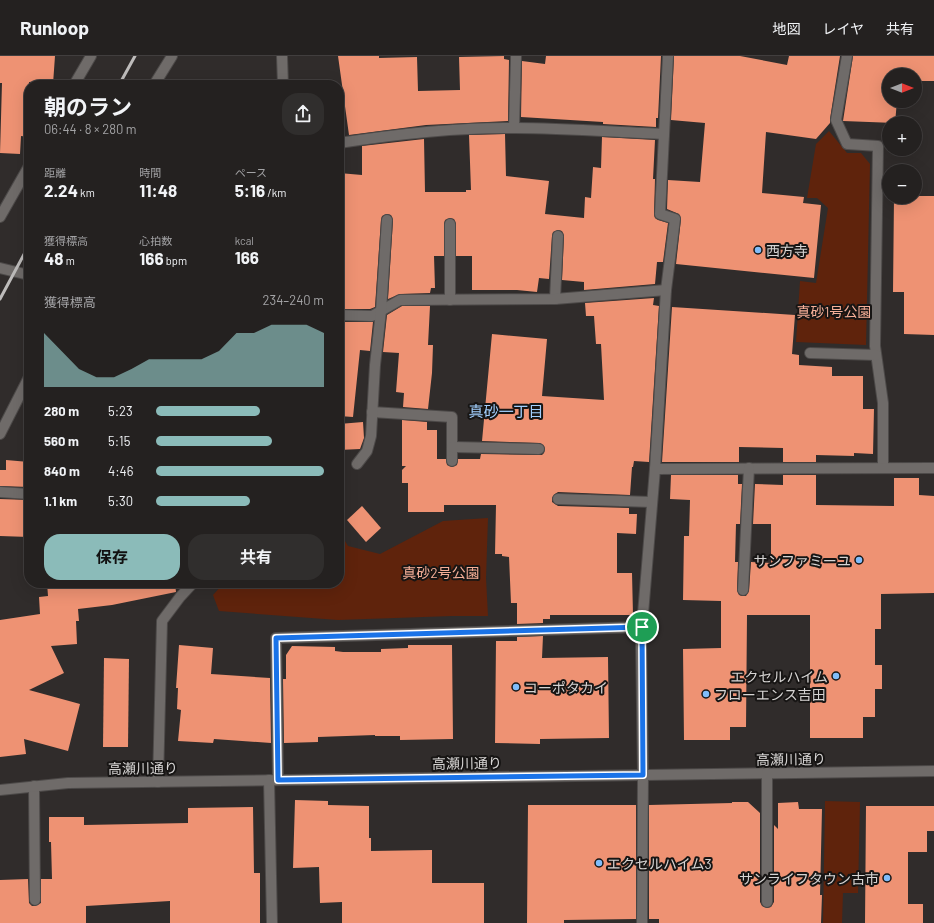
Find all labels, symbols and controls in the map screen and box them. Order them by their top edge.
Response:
text: Runloop [20,16,89,39]
text: 地図 [772,20,800,37]
text: レイヤ [822,20,864,37]
text: 共有 [886,20,914,37]
north arrow [882,68,922,108]
map controls [882,68,922,204]
text: 朝のラン [44,93,132,119]
button: share [282,93,324,135]
button: + [882,116,922,156]
text: 06:44 · 8 × 280 m [44,121,137,137]
button: − [882,164,922,204]
text: 距離 [44,166,66,179]
text: 時間 [139,166,161,179]
text: ペース [235,166,267,179]
text: 2.24 [44,180,78,200]
text: 11:48 [139,180,177,200]
text: 5:16 [235,180,265,200]
text: km [78,186,95,199]
text: /km [265,186,286,199]
text: 獲得標高 [44,234,88,247]
text: 心拍数 [139,234,172,247]
text: kcal [235,234,254,247]
place label: 西方寺 [766,242,808,259]
marker: 西方寺 [753,245,763,255]
text: 166 [235,247,259,267]
text: 48 [44,248,63,268]
text: 166 [139,248,164,268]
text: m [63,254,75,267]
text: bpm [164,254,187,267]
text: 234–240 m [263,292,324,308]
text: 獲得標高 [44,294,96,310]
park label: 真砂1号公園 [797,303,871,320]
district label: 真砂一丁目 [468,402,544,420]
text: 280 m [44,403,79,419]
text: 5:23 [108,403,133,419]
text: 560 m [44,433,79,449]
text: 5:15 [108,433,130,449]
text: 840 m [44,463,80,479]
text: 4:46 [108,463,133,479]
text: 1.1 km [44,493,77,509]
text: 5:30 [108,493,133,509]
button: 保存 [44,534,180,580]
button: 共有 [188,534,324,580]
place label: サンファミーユ [753,552,851,569]
marker: サンファミーユ [854,555,864,565]
park label: 真砂2号公園 [402,564,480,581]
pin [625,610,659,644]
icon: arrive [631,616,653,638]
place label: エクセルハイム [731,668,828,685]
marker: エクセルハイム [831,671,841,681]
place label: コーポタカイ [524,679,608,696]
marker: コーポタカイ [511,682,521,692]
place label: フローエンス吉田 [714,686,826,703]
marker: フローエンス吉田 [701,689,711,699]
street label: 高瀬川通り [756,750,826,768]
street label: 高瀬川通り [432,754,502,772]
street label: 高瀬川通り [108,759,178,777]
place label: エクセルハイム3 [607,855,712,872]
marker: エクセルハイム3 [594,858,604,868]
place label: サンライフタウン古市 [739,870,879,887]
marker: サンライフタウン古市 [882,873,892,883]

